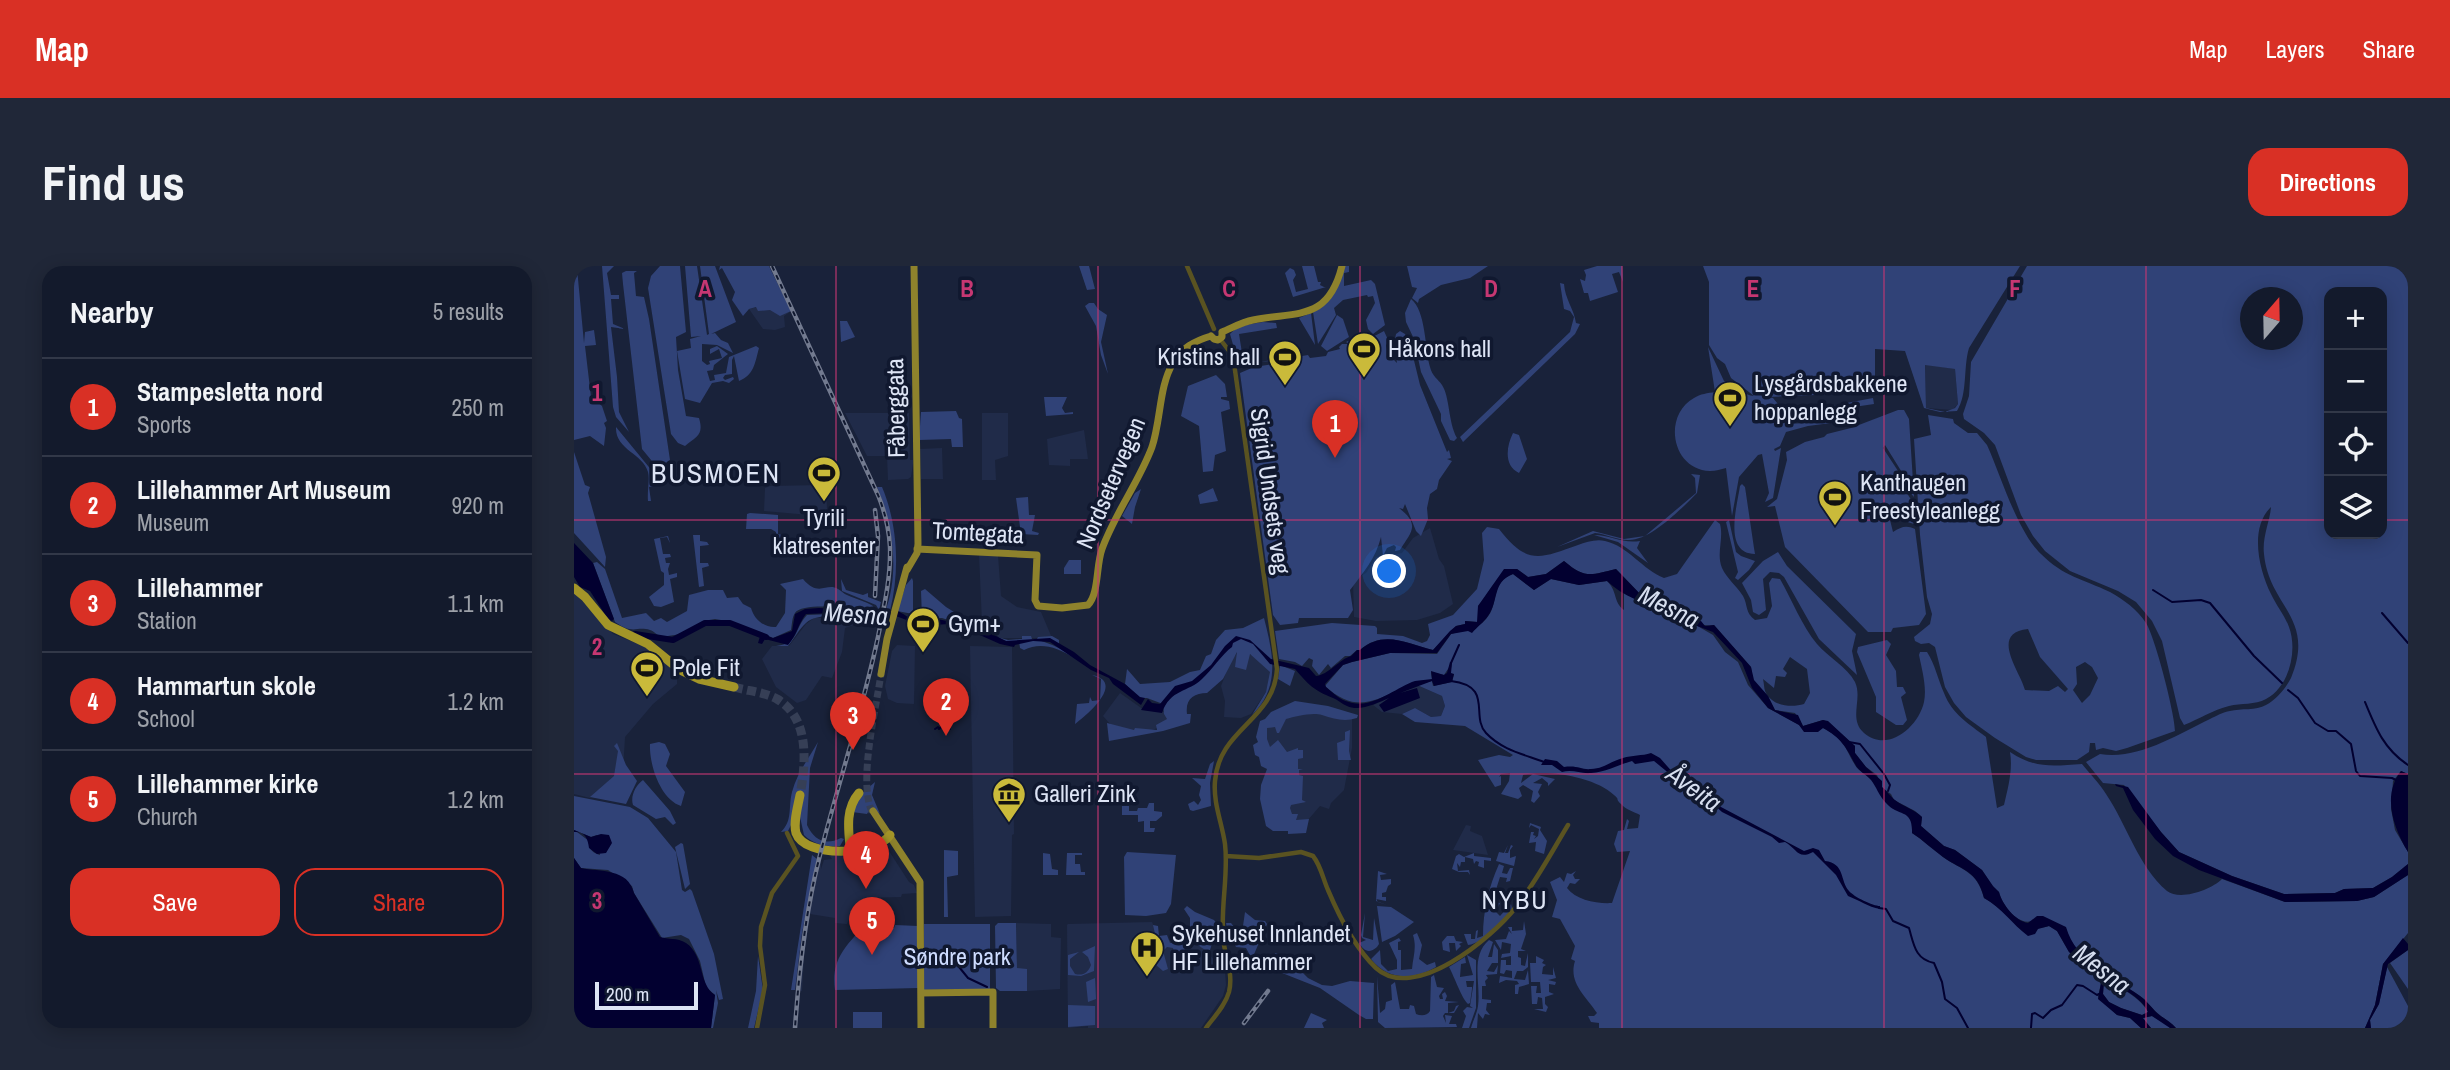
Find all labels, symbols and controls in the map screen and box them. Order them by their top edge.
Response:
text: Map [35,27,89,71]
text: Map [2189,33,2227,65]
text: Layers [2265,33,2324,65]
text: Share [2362,33,2415,65]
button: Directions [2248,148,2408,216]
text: Find us [42,149,185,215]
text: A [698,273,712,304]
text: B [960,273,974,304]
text: C [1222,273,1236,304]
text: D [1484,273,1498,304]
text: E [1747,273,1759,304]
text: F [2009,273,2021,304]
north arrow [2240,287,2303,350]
map controls [2324,287,2387,539]
button: + [2324,287,2387,350]
text: Nearby [70,292,153,332]
text: 5 results [433,296,504,327]
sports icon: Håkons hall [1345,330,1383,379]
place label: Håkons hall [1388,332,1491,364]
sports icon: Kristins hall [1266,338,1304,387]
place label: Kristins hall [1157,340,1260,372]
button: − [2324,350,2387,413]
street label: Fåberggata [878,358,912,458]
place label: Lysgårdsbakkene hoppanlegg [1754,367,1908,427]
text: Stampesletta nord [137,374,323,409]
text: 1 [592,377,603,408]
sports icon: Lysgårdsbakkene hoppanlegg [1711,379,1749,428]
text: 1 [88,392,98,423]
text: 250 m [452,392,504,423]
pin: 1 [1312,400,1358,458]
street label: Sigrid Undsets veg [1243,406,1298,576]
text: Sports [137,409,192,440]
street label: Nordsetervegen [1068,412,1152,553]
button: locate [2324,413,2387,476]
district label: BUSMOEN [651,454,781,492]
sports icon: Tyrili klatresenter [805,454,843,503]
place label: Kanthaugen Freestyleanlegg [1860,466,2000,526]
text: Lillehammer Art Museum [137,472,391,507]
button: layers [2324,476,2387,539]
sports icon: Kanthaugen Freestyleanlegg [1816,478,1854,527]
text: 2 [88,490,98,521]
text: 920 m [452,490,504,521]
place label: Tyrili klatresenter [773,501,876,561]
text: Museum [137,507,209,538]
street label: Tomtegata [931,514,1025,550]
your location [1372,554,1406,588]
text: Lillehammer [137,570,263,605]
water label: Mesna [1633,576,1706,637]
text: 3 [88,588,98,619]
text: 1.1 km [447,588,504,619]
water label: Mesna [823,594,889,633]
text: Station [137,605,197,636]
sports icon: Gym+ [904,605,942,654]
place label: Gym+ [948,607,1001,639]
text: 2 [592,631,602,662]
sports icon: Pole Fit [628,649,666,698]
place label: Pole Fit [672,651,740,683]
text: Hammartun skole [137,668,316,703]
pin: 2 [923,678,969,736]
text: 4 [88,686,98,717]
text: 1.2 km [447,686,504,717]
pin: 3 [830,692,876,750]
text: School [137,703,195,734]
water label: Åveita [1659,755,1729,819]
text: Lillehammer kirke [137,766,318,801]
museum icon: Galleri Zink [990,775,1028,824]
place label: Galleri Zink [1034,777,1136,809]
text: 5 [88,784,98,815]
text: 1.2 km [447,784,504,815]
text: Church [137,801,198,832]
pin: 4 [843,831,889,889]
button: Save [70,868,280,936]
button: Share [294,868,504,936]
district label: NYBU [1481,882,1549,917]
text: 3 [592,885,602,916]
pin: 5 [849,897,895,955]
place label: Sykehuset Innlandet HF Lillehammer [1172,917,1351,977]
hospital icon: Sykehuset Innlandet HF Lillehammer [1128,929,1166,978]
water label: Mesna [2066,935,2138,1002]
park label: Søndre park [903,940,1011,972]
scale bar [595,979,698,1011]
text: 200 m [606,981,649,1007]

